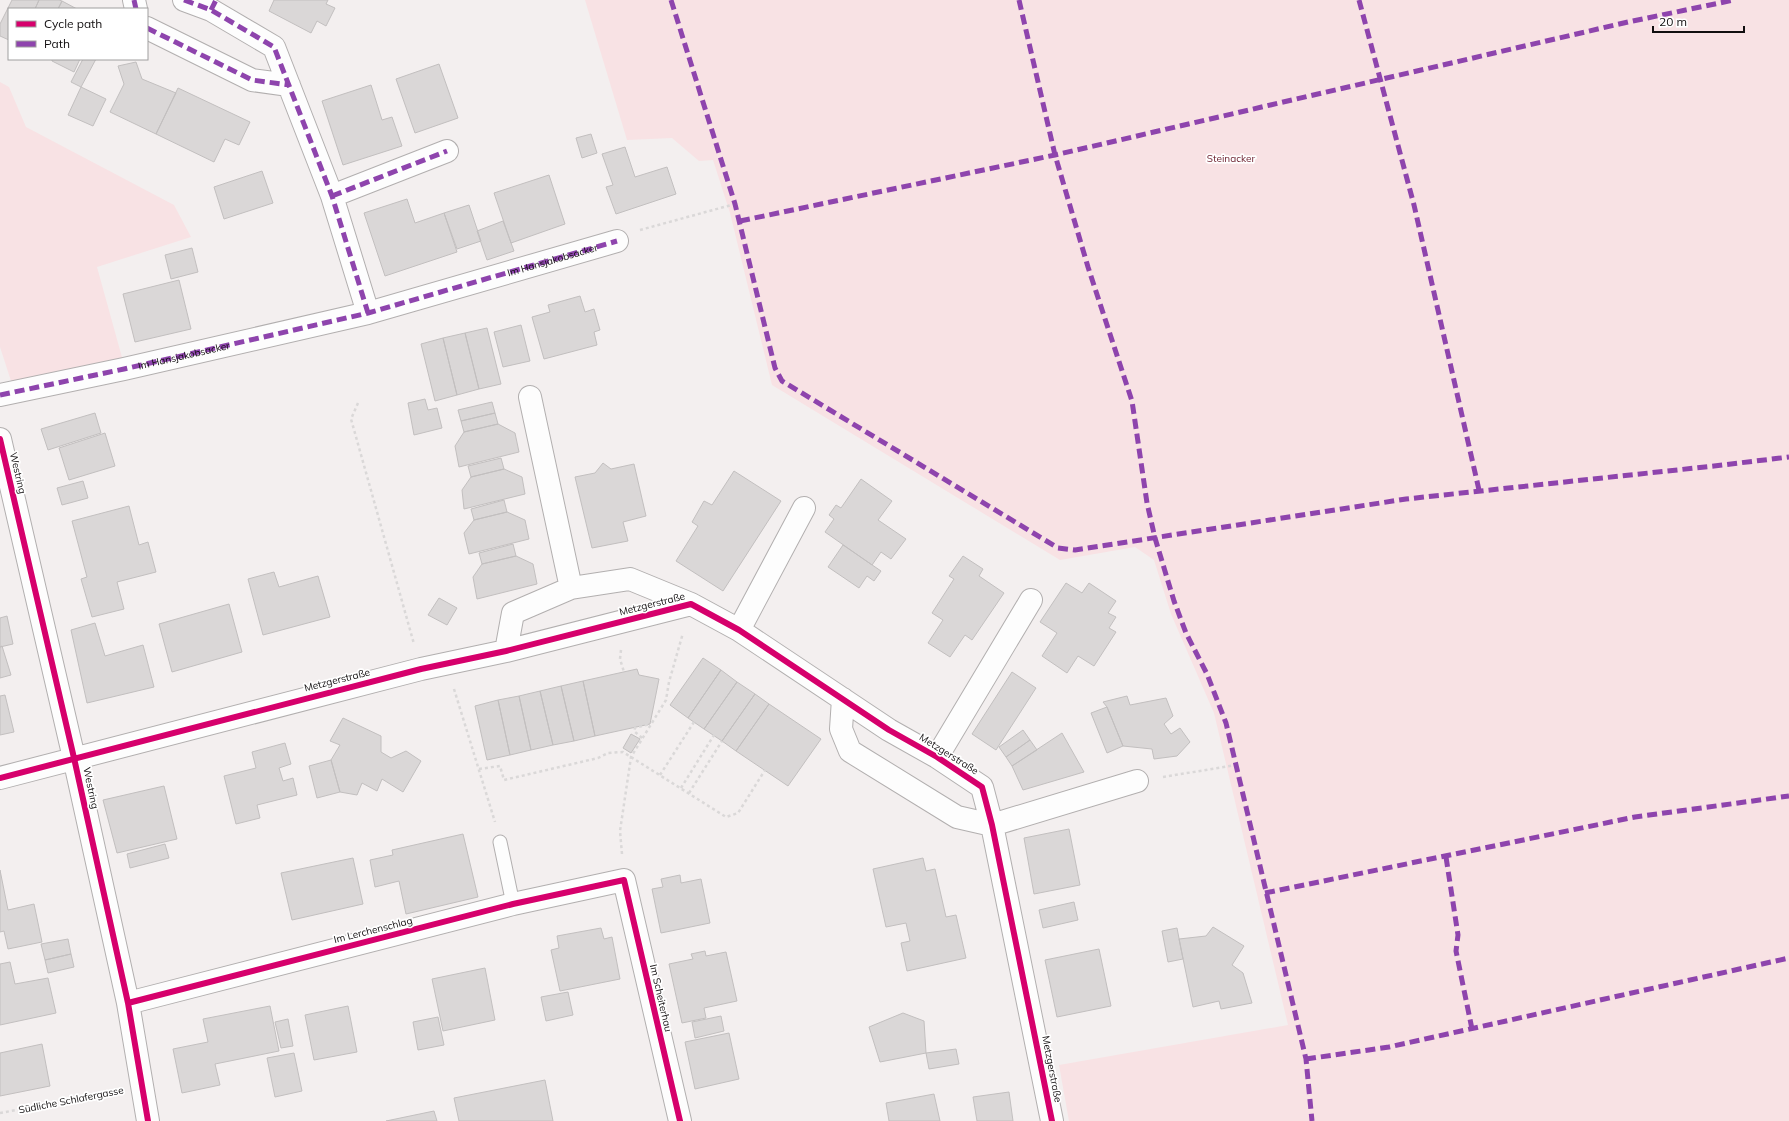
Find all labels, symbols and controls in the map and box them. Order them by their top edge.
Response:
legend [8,8,148,60]
scale bar [1653,8,1744,34]
text: 20 m [1659,14,1687,29]
text: Cycle path [44,16,102,31]
text: Path [44,36,70,51]
park label: Steinacker [1207,152,1256,165]
street label: Im Hansjakobsacker [506,240,600,279]
street label: Im Hansjakobsacker [137,338,231,372]
street label: Westring [7,451,29,495]
street label: Metzgerstraße [618,590,686,618]
street label: Metzgerstraße [303,666,371,694]
street label: Metzgerstraße [917,731,981,777]
street label: Westring [80,766,102,810]
street label: Im Lerchenschlag [332,914,414,946]
street label: Im Scheiterhau [647,963,675,1033]
street label: Metzgerstraße [1039,1035,1065,1103]
street label: Südliche Schlafergasse [17,1083,125,1117]

